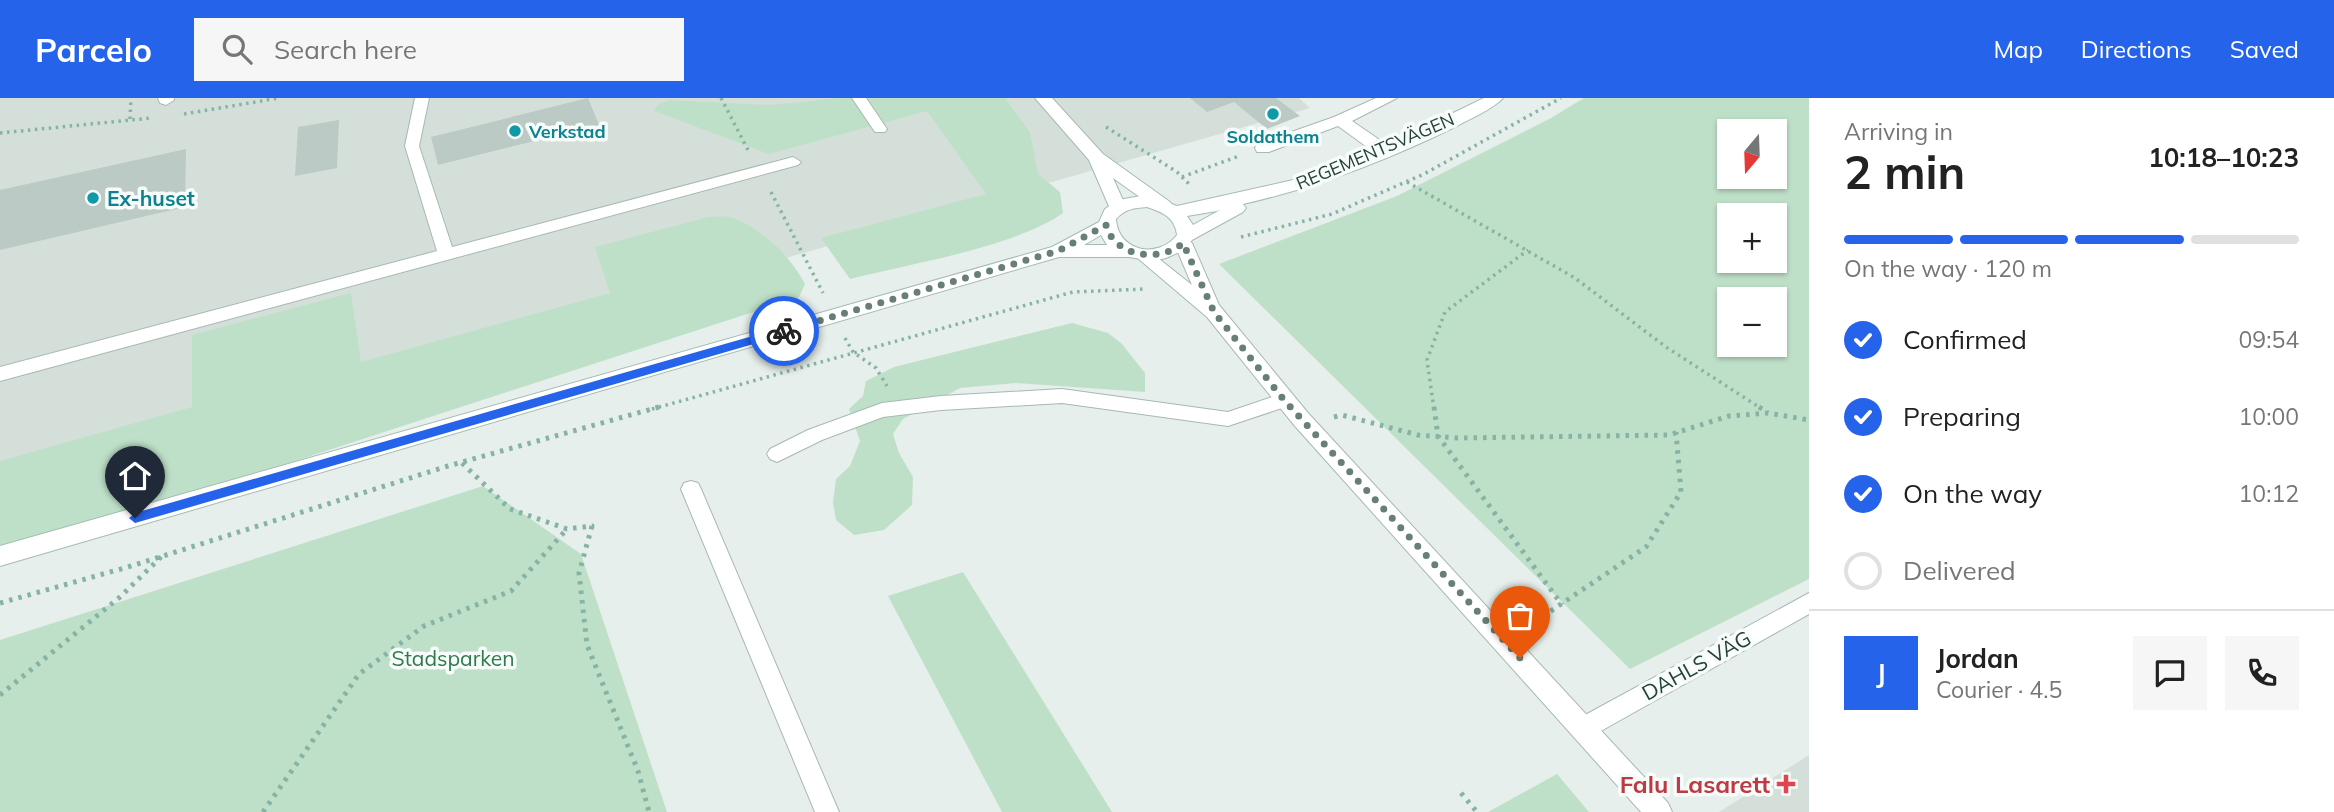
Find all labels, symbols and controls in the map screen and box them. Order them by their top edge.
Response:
search box [194,18,684,81]
text: Parcelo [35,29,152,70]
icon: search [218,30,256,68]
text: Search here [274,33,417,66]
text: Map [1993,34,2043,64]
text: Directions [2081,34,2192,64]
text: Saved [2230,34,2299,64]
marker: Soldathem [1265,106,1281,122]
street label: REGEMENTSVÄGEN [1293,107,1457,195]
text: Arriving in [1844,117,1953,146]
north arrow [1717,119,1787,189]
map controls [1717,119,1787,357]
place label: Verkstad [528,120,606,143]
marker: Verkstad [507,123,523,139]
place label: Soldathem [1226,125,1320,148]
text: 10:18–10:23 [2148,141,2299,174]
text: 2 min [1844,143,1965,201]
place label: Ex-huset [107,185,195,211]
marker: Ex-huset [85,190,101,206]
button: + [1717,203,1787,273]
text: On the way · 120 m [1844,254,2052,283]
button: − [1717,287,1787,357]
courier [749,296,819,366]
icon: bike [765,312,803,350]
icon: check [1844,321,1882,359]
text: Confirmed [1903,323,2027,356]
text: 09:54 [2239,325,2299,354]
icon: check [1844,398,1882,436]
text: Preparing [1903,400,2021,433]
text: 10:00 [2239,402,2299,431]
pin [105,446,165,518]
icon: home [116,457,154,495]
icon: check [1844,475,1882,513]
text: On the way [1903,477,2042,510]
text: 10:12 [2239,479,2299,508]
text: Delivered [1903,554,2016,587]
pin [1490,586,1550,658]
icon: bag [1501,597,1539,635]
street label: DAHLS VÄG [1637,624,1755,706]
button: chat [2133,636,2207,710]
button: phone [2225,636,2299,710]
text: Jordan [1936,642,2019,675]
park label: Stadsparken [391,645,515,671]
text: J [1876,657,1886,690]
text: Courier · 4.5 [1936,675,2062,704]
place label: Falu Lasarett [1620,769,1770,799]
marker: Falu Lasarett [1776,774,1796,794]

